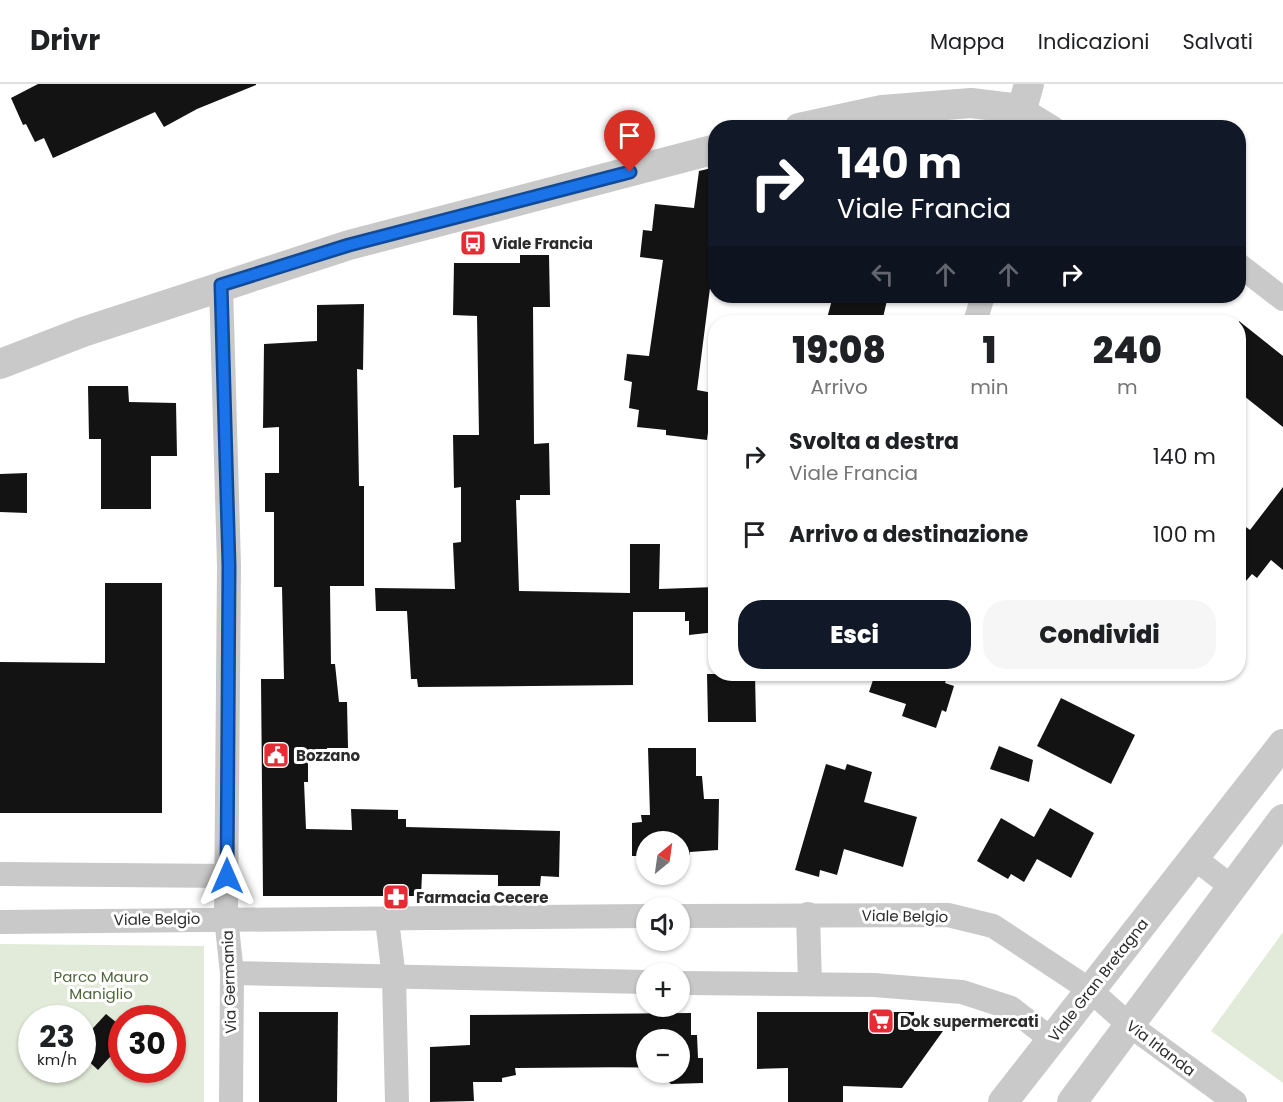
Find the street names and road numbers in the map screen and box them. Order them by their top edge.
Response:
street label: Viale Belgio [862,905,948,927]
street label: Viale Belgio [114,908,200,930]
street label: Viale Gran Bretagna [1043,914,1153,1046]
street label: Via Germania [217,930,241,1034]
street label: Via Irlanda [1122,1015,1200,1081]

